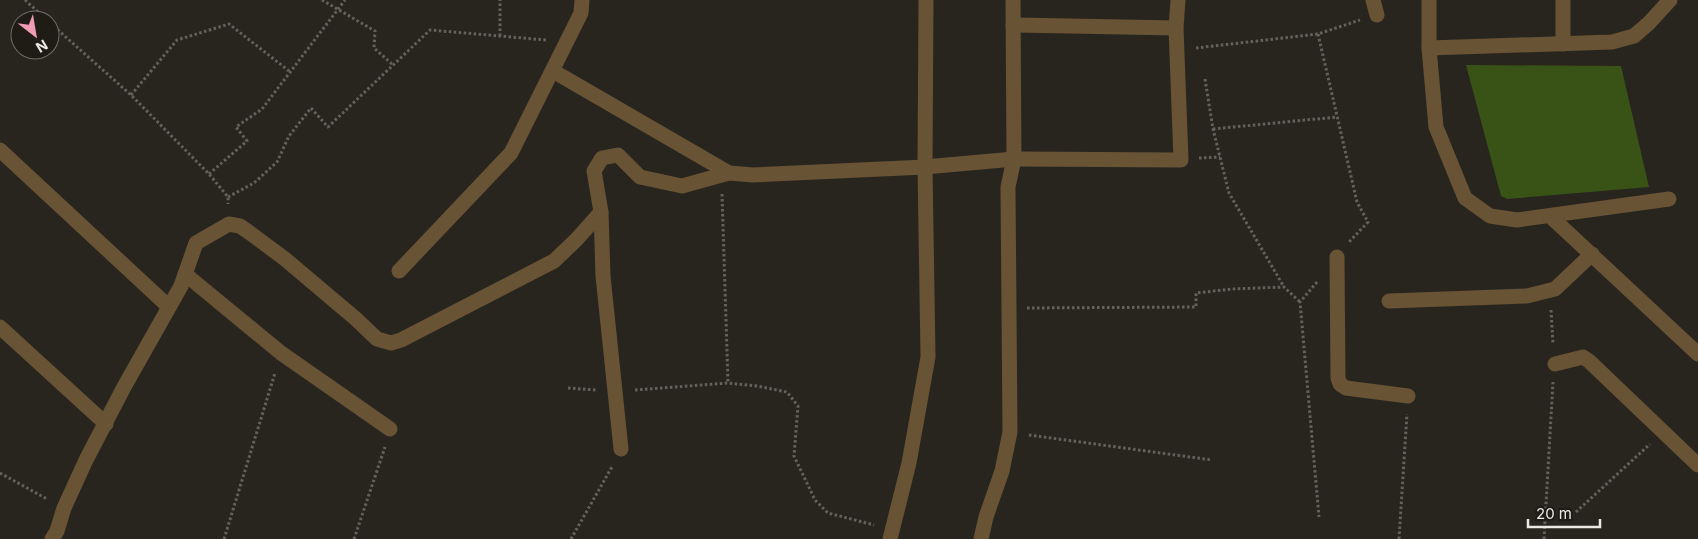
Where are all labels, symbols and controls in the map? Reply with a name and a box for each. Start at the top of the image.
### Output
north arrow [10,10,60,60]
text: N [33,37,51,57]
scale bar [1528,496,1600,528]
text: 20 m [1536,504,1572,523]

